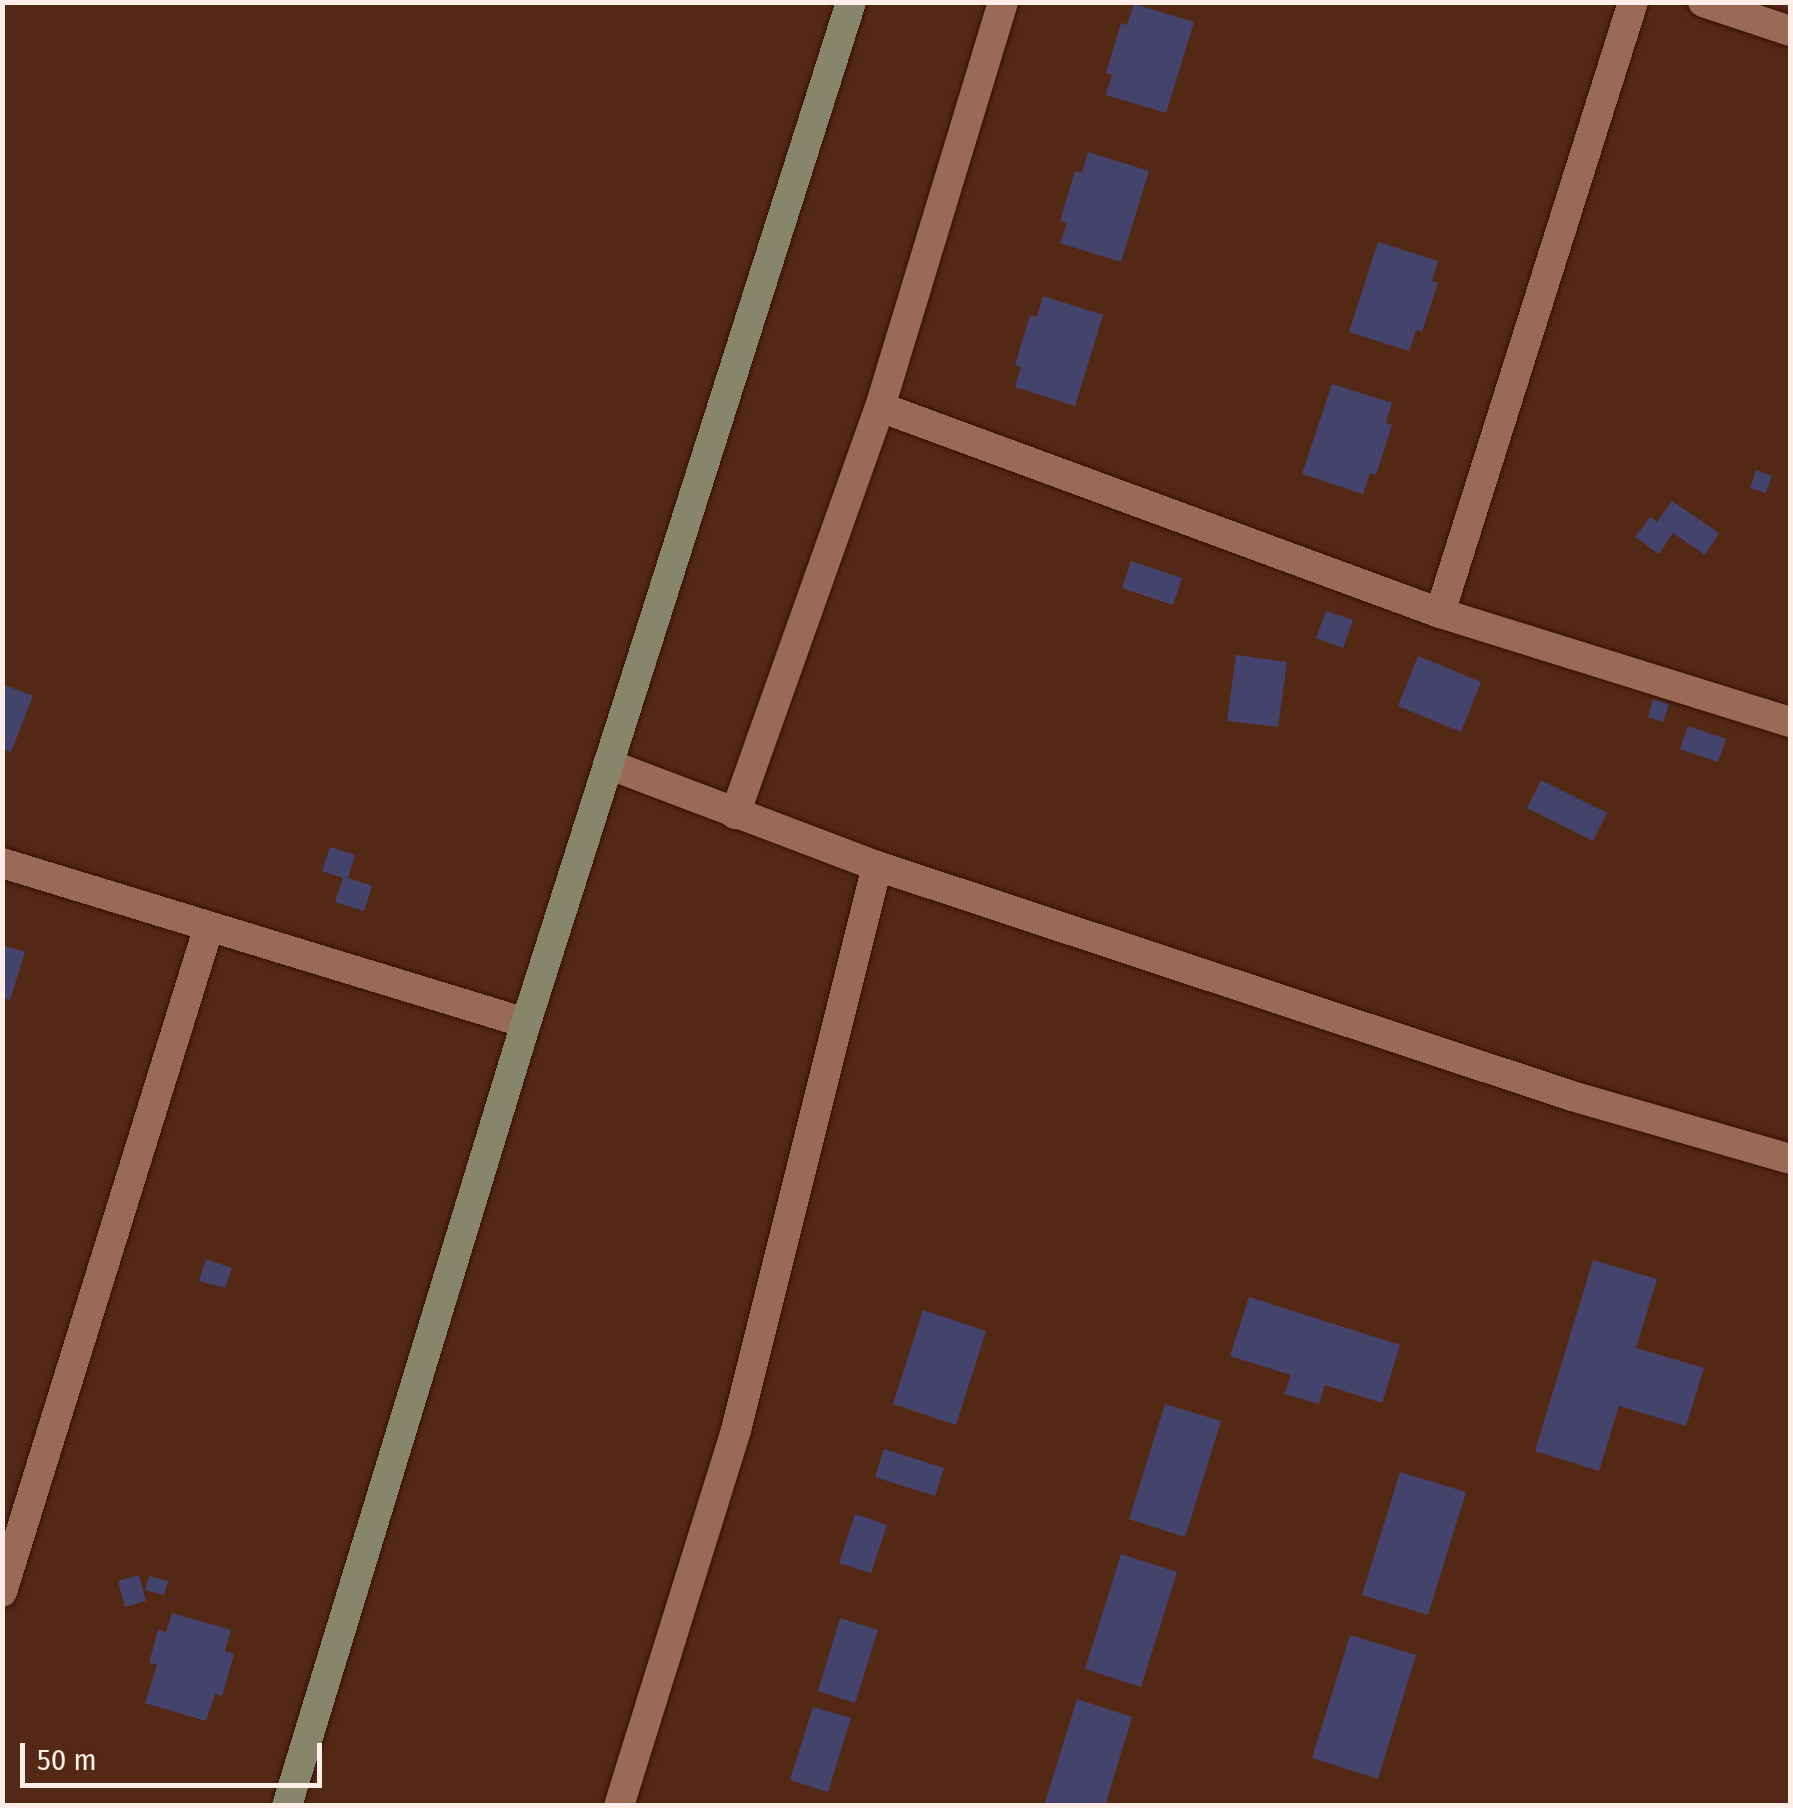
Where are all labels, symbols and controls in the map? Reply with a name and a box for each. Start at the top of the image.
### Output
scale bar [25,1723,328,1785]
text: 50 m [37,1742,97,1778]

